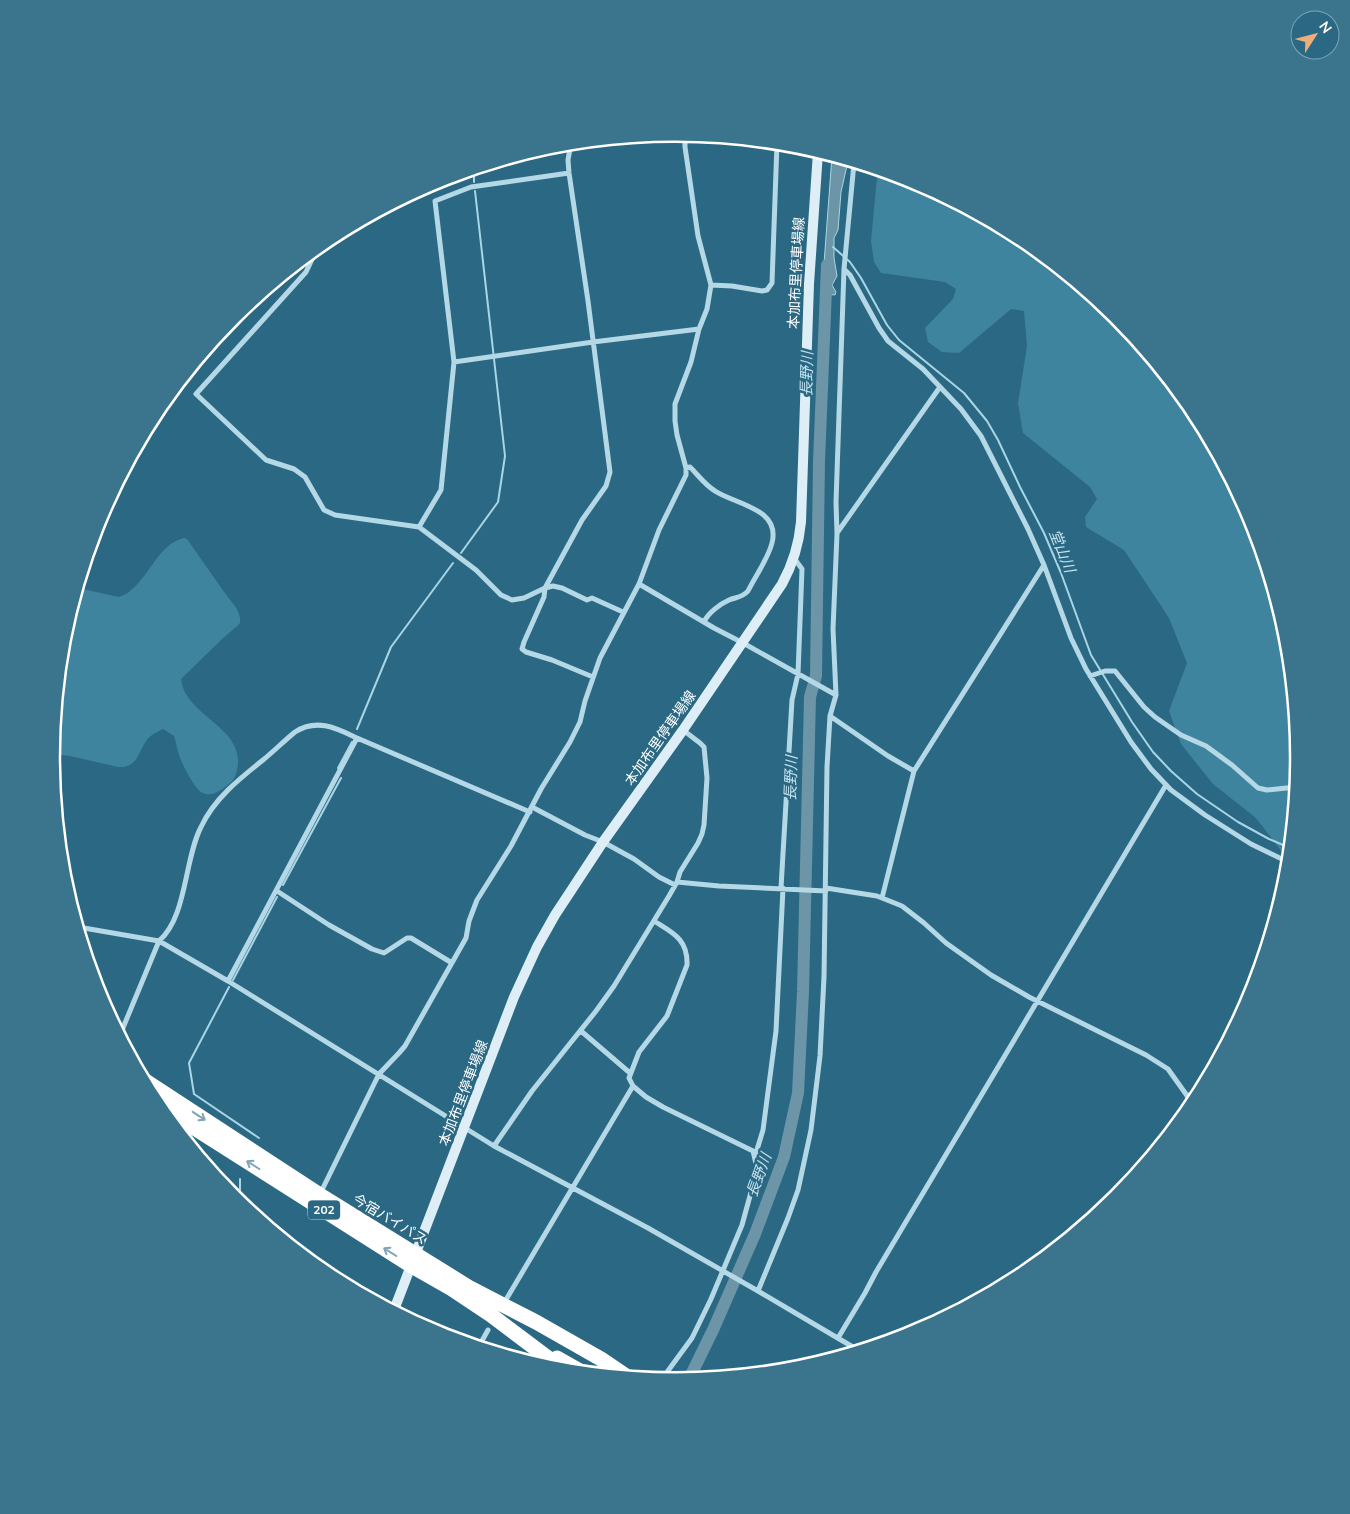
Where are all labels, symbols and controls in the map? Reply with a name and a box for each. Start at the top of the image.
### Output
north arrow [1290,10,1340,60]
text: N [1314,18,1336,37]
street label: 本加布里停車場線 [784,217,809,329]
water label: 長野川 [797,349,817,397]
water label: 堂山川 [1044,526,1080,577]
street label: 本加布里停車場線 [621,687,700,790]
water label: 長野川 [780,753,802,801]
street label: 本加布里停車場線 [435,1037,492,1149]
one-way arrow [192,1111,206,1121]
water label: 長野川 [742,1149,777,1200]
one-way arrow [246,1160,260,1170]
street label: 今宿バイパス [349,1190,431,1249]
road number: 202 [308,1200,340,1220]
one-way arrow [383,1247,397,1258]

